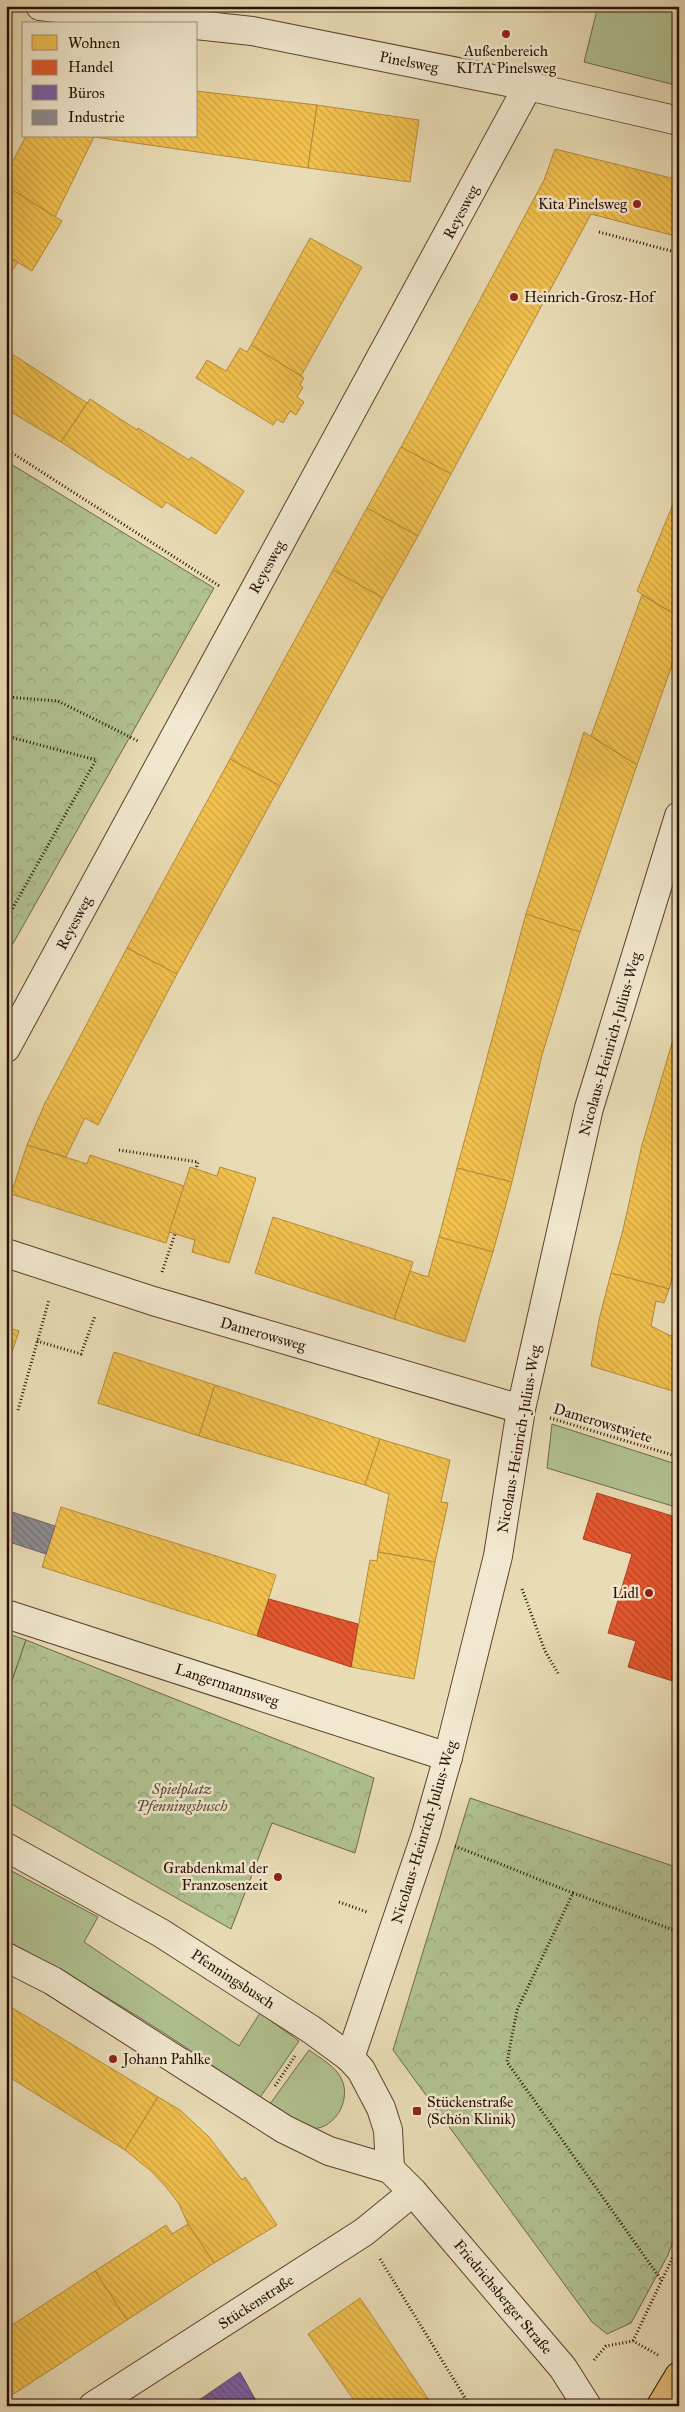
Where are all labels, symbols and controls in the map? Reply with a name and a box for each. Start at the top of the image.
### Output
legend [22,22,198,138]
marker: Außenbereich KITA Pinelsweg [500,28,512,40]
text: Wohnen [68,34,120,52]
place label: Außenbereich KITA Pinelsweg [456,42,557,77]
street label: Pinelsweg [378,47,441,77]
text: Handel [68,58,114,76]
text: Büros [68,84,105,102]
text: Industrie [68,108,125,126]
street label: Reyesweg [439,181,483,242]
place label: Kita Pinelsweg [538,195,628,213]
marker: Kita Pinelsweg [631,198,643,210]
place label: Heinrich-Grosz-Hof [524,288,657,306]
marker: Heinrich-Grosz-Hof [508,291,520,303]
street label: Reyesweg [245,536,289,597]
street label: Reyesweg [52,892,96,953]
street label: Nicolaus-Heinrich-Julius-Weg [575,949,646,1138]
street label: Damerowsweg [218,1313,309,1355]
street label: Nicolaus-Heinrich-Julius-Weg [494,1342,546,1535]
street label: Damerowstwiete [551,1399,655,1447]
place label: Lidl [612,1584,640,1602]
marker: Lidl [643,1587,655,1599]
street label: Langermannsweg [173,1660,282,1711]
street label: Nicolaus-Heinrich-Julius-Weg [387,1737,462,1926]
park label: Spielplatz Pfenningsbusch [136,1780,228,1815]
place label: Grabdenkmal der Franzosenzeit [163,1859,269,1894]
marker: Grabdenkmal der Franzosenzeit [272,1871,284,1883]
street label: Pfenningsbusch [188,1945,279,2013]
place label: Johann Pahlke [121,2050,211,2069]
marker: Johann Pahlke [107,2053,119,2065]
place label: Stückenstraße (Schön Klinik) [427,2093,516,2129]
marker: Stückenstraße (Schön Klinik) [411,2105,423,2117]
street label: Friedrichsberger Straße [450,2236,556,2358]
street label: Stückenstraße [215,2271,297,2333]

